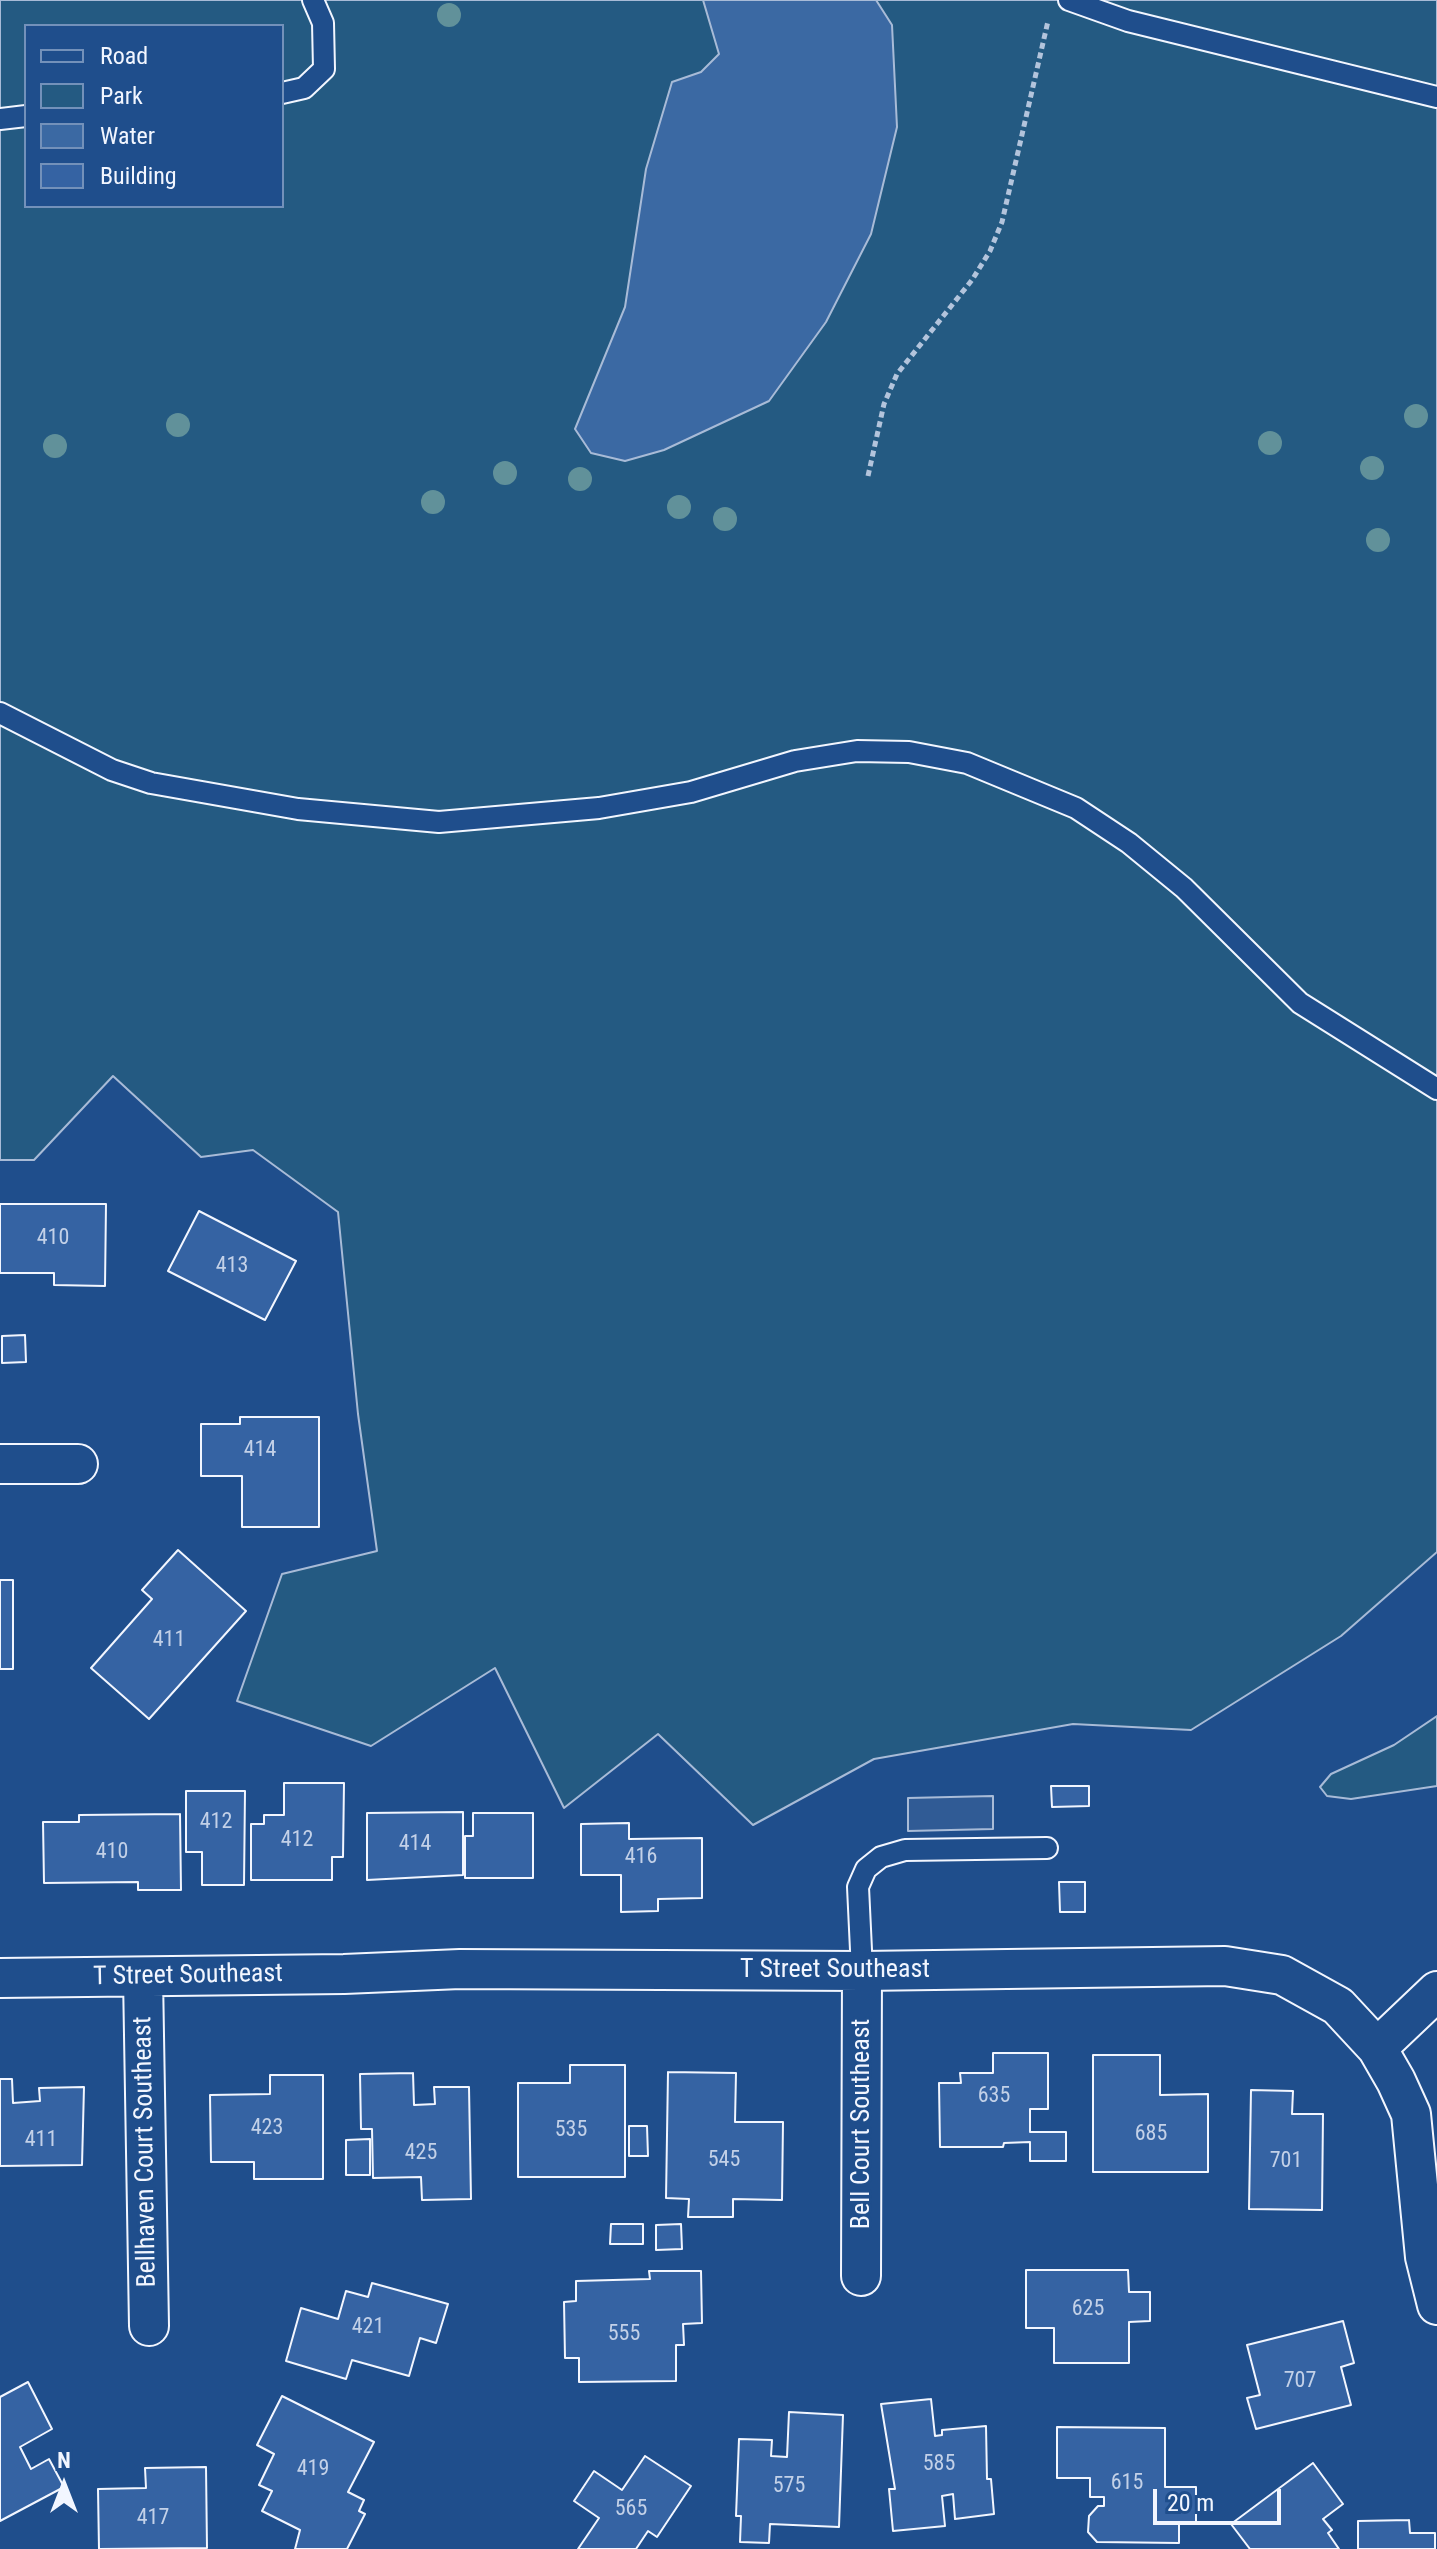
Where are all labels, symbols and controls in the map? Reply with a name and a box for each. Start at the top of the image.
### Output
legend [24,24,284,208]
text: Road [100,42,148,70]
text: Park [100,82,143,110]
text: Water [100,122,155,150]
text: Building [100,162,177,190]
house number: 410 [37,1225,69,1251]
house number: 413 [216,1253,248,1279]
house number: 414 [244,1437,276,1463]
house number: 411 [153,1627,185,1653]
house number: 412 [200,1809,232,1835]
house number: 412 [281,1827,313,1853]
house number: 414 [399,1831,431,1857]
house number: 410 [96,1839,128,1865]
house number: 416 [625,1844,657,1870]
street label: T Street Southeast [740,1954,930,1986]
street label: T Street Southeast [93,1959,283,1993]
street label: Bellhaven Court Southeast [128,2016,164,2288]
street label: Bell Court Southeast [846,2019,878,2229]
house number: 635 [978,2083,1010,2109]
house number: 423 [251,2115,283,2141]
house number: 535 [555,2117,587,2143]
house number: 685 [1135,2121,1167,2147]
house number: 411 [25,2127,57,2153]
house number: 425 [405,2140,437,2166]
house number: 545 [708,2147,740,2173]
house number: 701 [1270,2148,1302,2174]
house number: 625 [1072,2296,1104,2322]
house number: 421 [352,2314,384,2340]
house number: 555 [608,2321,640,2347]
house number: 707 [1284,2368,1316,2394]
north arrow [24,2445,104,2525]
text: N [57,2448,71,2473]
house number: 585 [923,2451,955,2477]
house number: 419 [297,2456,329,2482]
house number: 615 [1111,2470,1143,2496]
house number: 575 [773,2473,805,2499]
scale bar [1157,2473,1285,2523]
text: 20 m [1167,2489,1214,2517]
house number: 565 [615,2496,647,2522]
house number: 417 [137,2505,169,2531]

